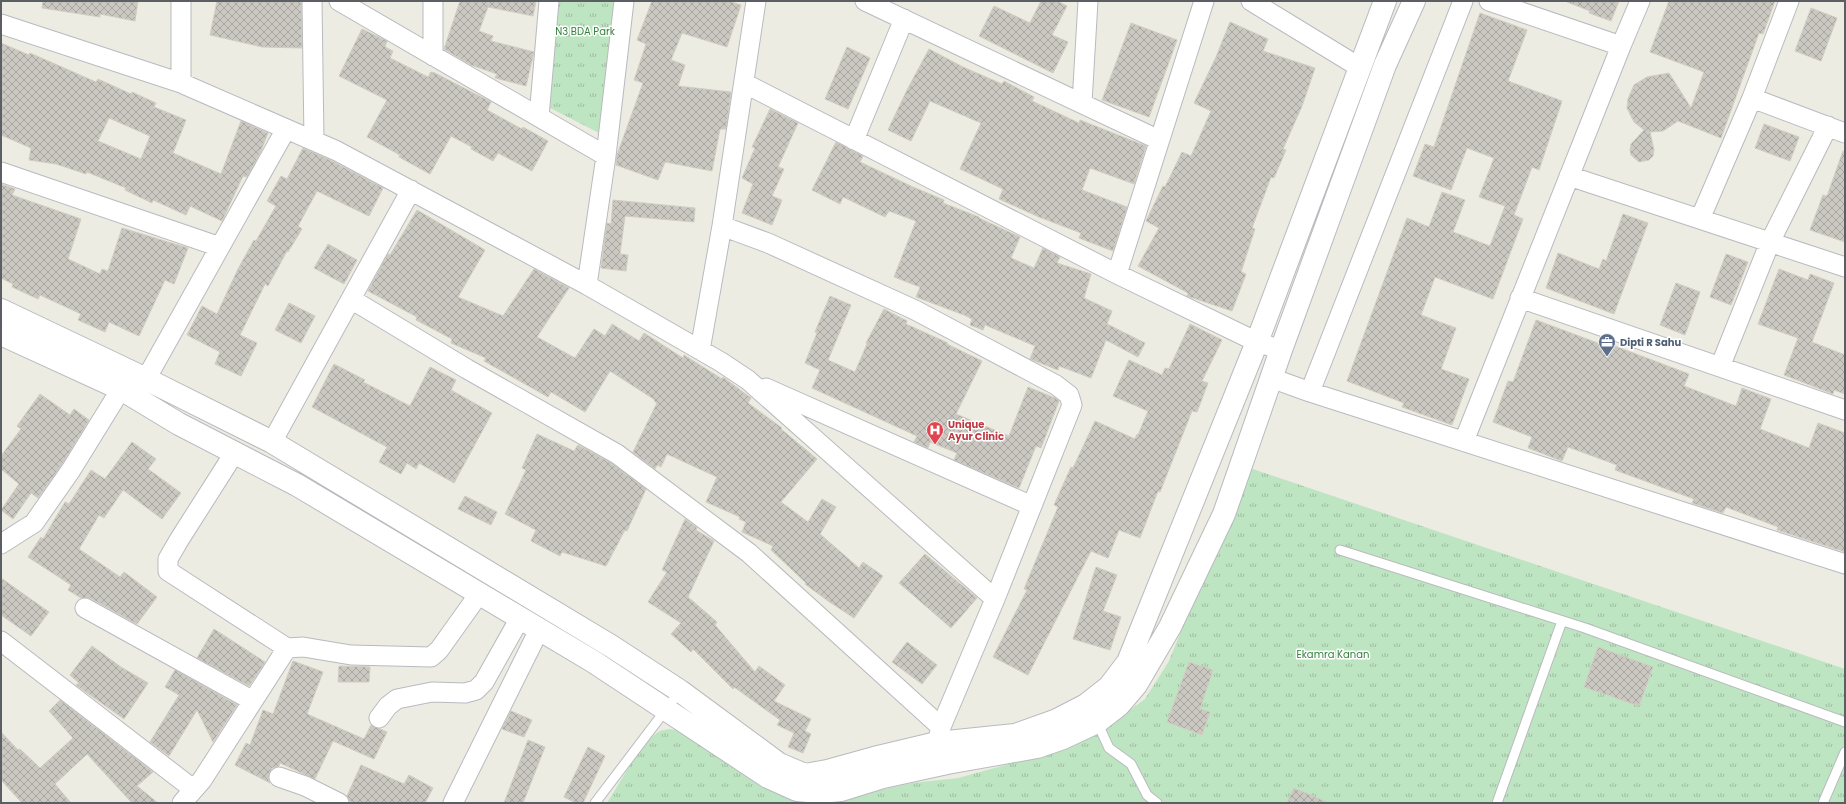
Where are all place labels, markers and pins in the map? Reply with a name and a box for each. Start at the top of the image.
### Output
office icon: Dipti R Sahu [1597,332,1617,357]
place label: Dipti R Sahu [1620,335,1681,350]
place label: Unique Ayur Clinic [948,417,1004,444]
hospital icon: Unique Ayur Clinic [925,420,945,445]

